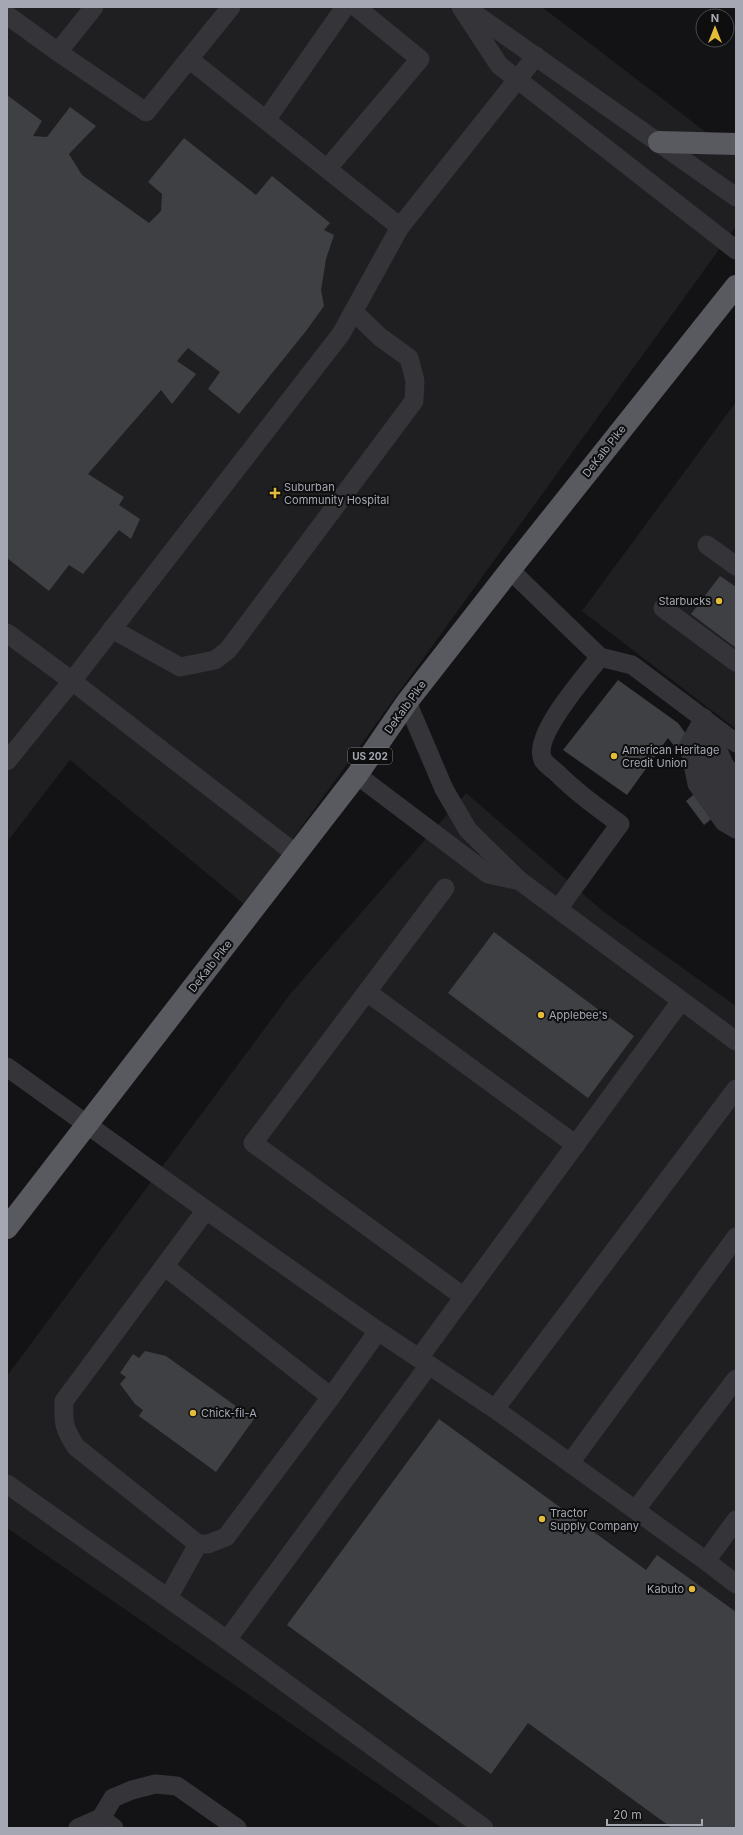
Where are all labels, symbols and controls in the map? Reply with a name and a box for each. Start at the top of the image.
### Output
north arrow [695,8,735,48]
text: N [711,11,719,25]
street label: DeKalb Pike [579,422,629,480]
place label: Suburban Community Hospital [284,480,389,507]
marker: Suburban Community Hospital [269,487,281,499]
place label: Starbucks [658,594,711,608]
marker: Starbucks [714,596,724,606]
street label: DeKalb Pike [381,678,429,736]
place label: American Heritage Credit Union [622,743,719,770]
road number: US 202 [348,748,392,764]
marker: American Heritage Credit Union [609,751,619,761]
street label: DeKalb Pike [185,937,235,995]
place label: Applebee's [549,1008,608,1022]
marker: Applebee's [536,1010,546,1020]
place label: Chick-fil-A [201,1406,257,1420]
marker: Chick-fil-A [188,1408,198,1418]
place label: Tractor Supply Company [550,1506,639,1533]
marker: Tractor Supply Company [537,1514,547,1524]
place label: Kabuto [647,1582,684,1596]
marker: Kabuto [687,1584,697,1594]
scale bar [607,1801,702,1827]
text: 20 m [613,1807,642,1822]

